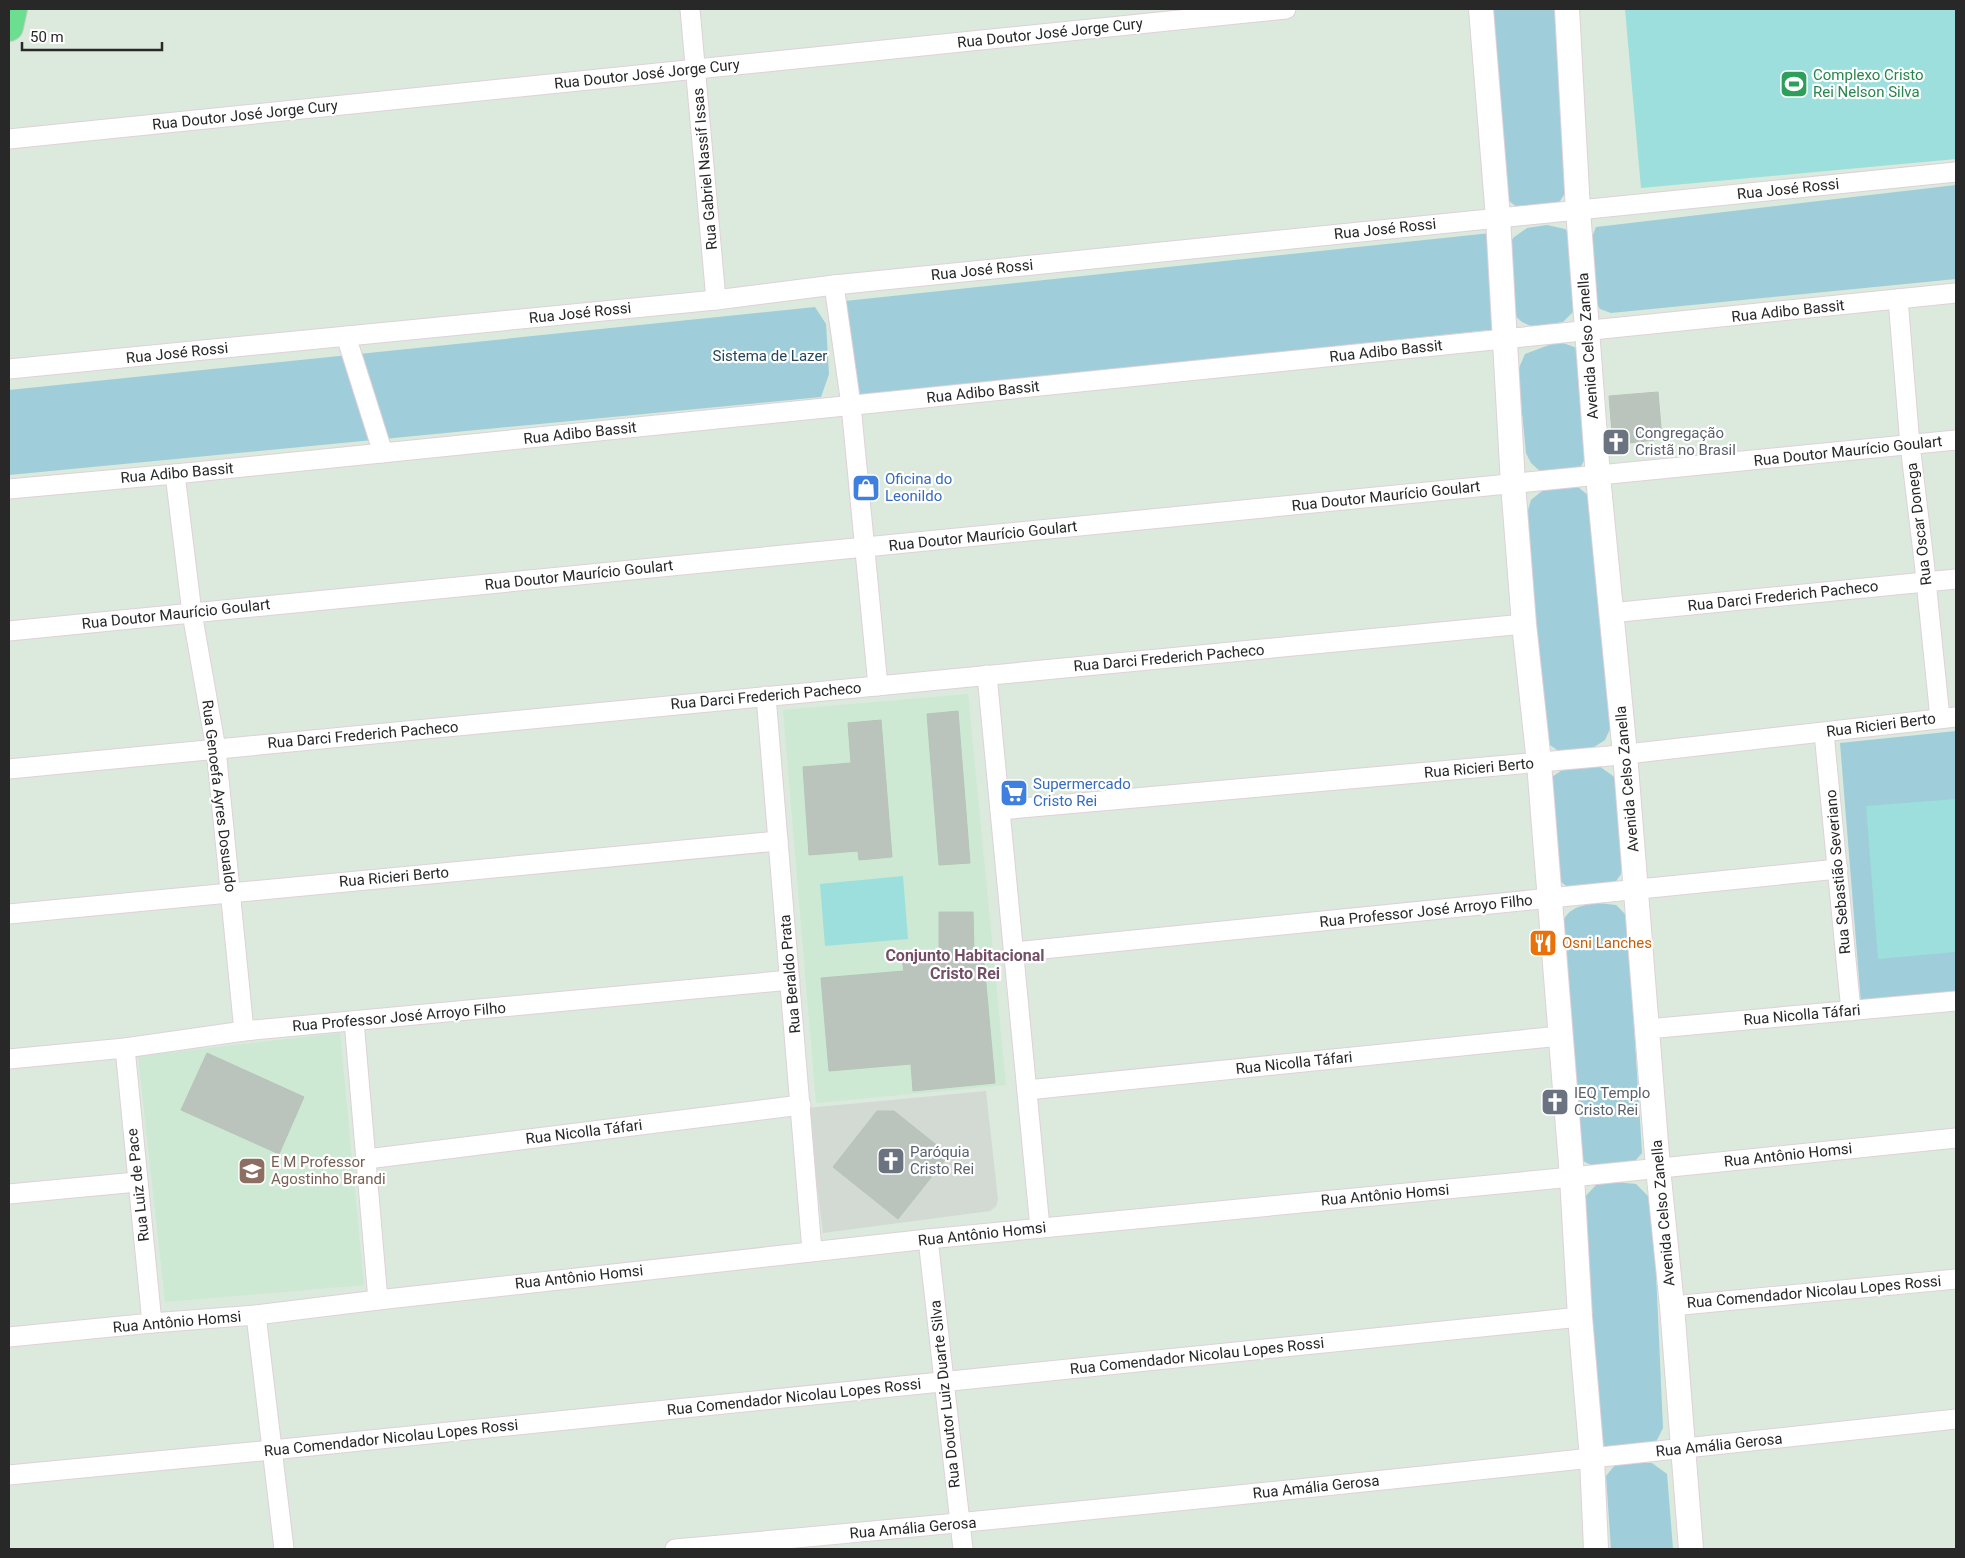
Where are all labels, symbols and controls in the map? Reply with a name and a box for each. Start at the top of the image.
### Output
street label: Rua Doutor José Jorge Cury [956,14,1144,52]
scale bar [22,20,162,52]
text: 50 m [30,28,64,46]
street label: Rua Doutor José Jorge Cury [553,55,741,93]
place label: Complexo Cristo Rei Nelson Silva [1813,66,1924,101]
sports icon: Complexo Cristo Rei Nelson Silva [1779,69,1809,99]
street label: Rua Gabriel Nassif Issas [689,87,721,251]
street label: Rua Doutor José Jorge Cury [151,96,339,134]
street label: Rua José Rossi [1736,175,1840,203]
street label: Rua José Rossi [1333,215,1437,243]
street label: Rua José Rossi [930,256,1034,284]
street label: Avenida Celso Zanella [1574,272,1602,420]
street label: Rua Adibo Bassit [1731,296,1845,326]
street label: Rua José Rossi [528,299,632,327]
street label: Rua Adibo Bassit [1329,336,1443,366]
street label: Rua José Rossi [125,339,229,367]
park label: Sistema de Lazer [713,347,827,365]
street label: Rua Adibo Bassit [926,377,1040,407]
street label: Rua Adibo Bassit [523,418,637,448]
place label: Congregação Cristã no Brasil [1635,424,1736,459]
church icon: Congregação Cristã no Brasil [1601,427,1631,457]
street label: Rua Doutor Maurício Goulart [1753,432,1943,470]
street label: Rua Adibo Bassit [120,459,234,487]
street label: Rua Oscar Donega [1903,462,1935,586]
place label: Oficina do Leonildo [885,470,952,505]
shop icon: Oficina do Leonildo [851,473,881,503]
street label: Rua Doutor Maurício Goulart [1291,477,1481,515]
street label: Rua Doutor Maurício Goulart [888,517,1078,555]
street label: Rua Doutor Maurício Goulart [484,556,674,594]
street label: Rua Darci Frederich Pacheco [1687,577,1879,615]
street label: Rua Doutor Maurício Goulart [81,595,271,633]
street label: Rua Darci Frederich Pacheco [1073,641,1265,675]
street label: Rua Darci Frederich Pacheco [670,679,862,713]
street label: Rua Genoefa Ayres Dosualdo [198,699,240,893]
street label: Avenida Celso Zanella [1612,705,1642,853]
street label: Rua Ricieri Berto [1825,709,1937,741]
street label: Rua Darci Frederich Pacheco [267,718,459,752]
street label: Rua Ricieri Berto [1423,754,1535,782]
place label: Supermercado Cristo Rei [1033,775,1131,810]
supermarket icon: Supermercado Cristo Rei [999,778,1029,808]
street label: Rua Sebastião Severiano [1822,789,1854,955]
street label: Rua Ricieri Berto [338,863,450,891]
street label: Rua Professor José Arroyo Filho [1318,891,1534,931]
street label: Rua Beraldo Prata [776,914,804,1034]
restaurant icon: Osni Lanches [1528,928,1558,958]
place label: Osni Lanches [1562,934,1652,952]
district label: Conjunto Habitacional Cristo Rei [885,946,1045,983]
street label: Rua Professor José Arroyo Filho [291,999,507,1035]
street label: Rua Nicolla Táfari [1743,1001,1861,1029]
street label: Rua Nicolla Táfari [1235,1048,1353,1078]
place label: IEQ Templo Cristo Rei [1574,1084,1650,1119]
church icon: IEQ Templo Cristo Rei [1540,1087,1570,1117]
street label: Rua Nicolla Táfari [525,1116,643,1148]
street label: Rua Luiz de Pace [123,1127,153,1242]
street label: Avenida Celso Zanella [1648,1139,1678,1287]
street label: Rua Antônio Homsi [1723,1139,1853,1171]
place label: Paróquia Cristo Rei [910,1143,974,1178]
church icon: Paróquia Cristo Rei [876,1146,906,1176]
place label: E M Professor Agostinho Brandi [271,1153,386,1188]
school or university icon: E M Professor Agostinho Brandi [237,1156,267,1186]
street label: Rua Antônio Homsi [1320,1180,1450,1210]
street label: Rua Antônio Homsi [917,1218,1047,1250]
street label: Rua Antônio Homsi [514,1261,644,1293]
street label: Rua Comendador Nicolau Lopes Rossi [1686,1272,1942,1312]
street label: Rua Doutor Luiz Duarte Silva [926,1299,964,1489]
street label: Rua Antônio Homsi [112,1307,242,1337]
street label: Rua Comendador Nicolau Lopes Rossi [1069,1334,1325,1378]
street label: Rua Comendador Nicolau Lopes Rossi [666,1375,922,1419]
street label: Rua Comendador Nicolau Lopes Rossi [263,1416,519,1460]
street label: Rua Amália Gerosa [1655,1429,1783,1461]
street label: Rua Amália Gerosa [1252,1471,1380,1503]
street label: Rua Amália Gerosa [849,1513,977,1543]

